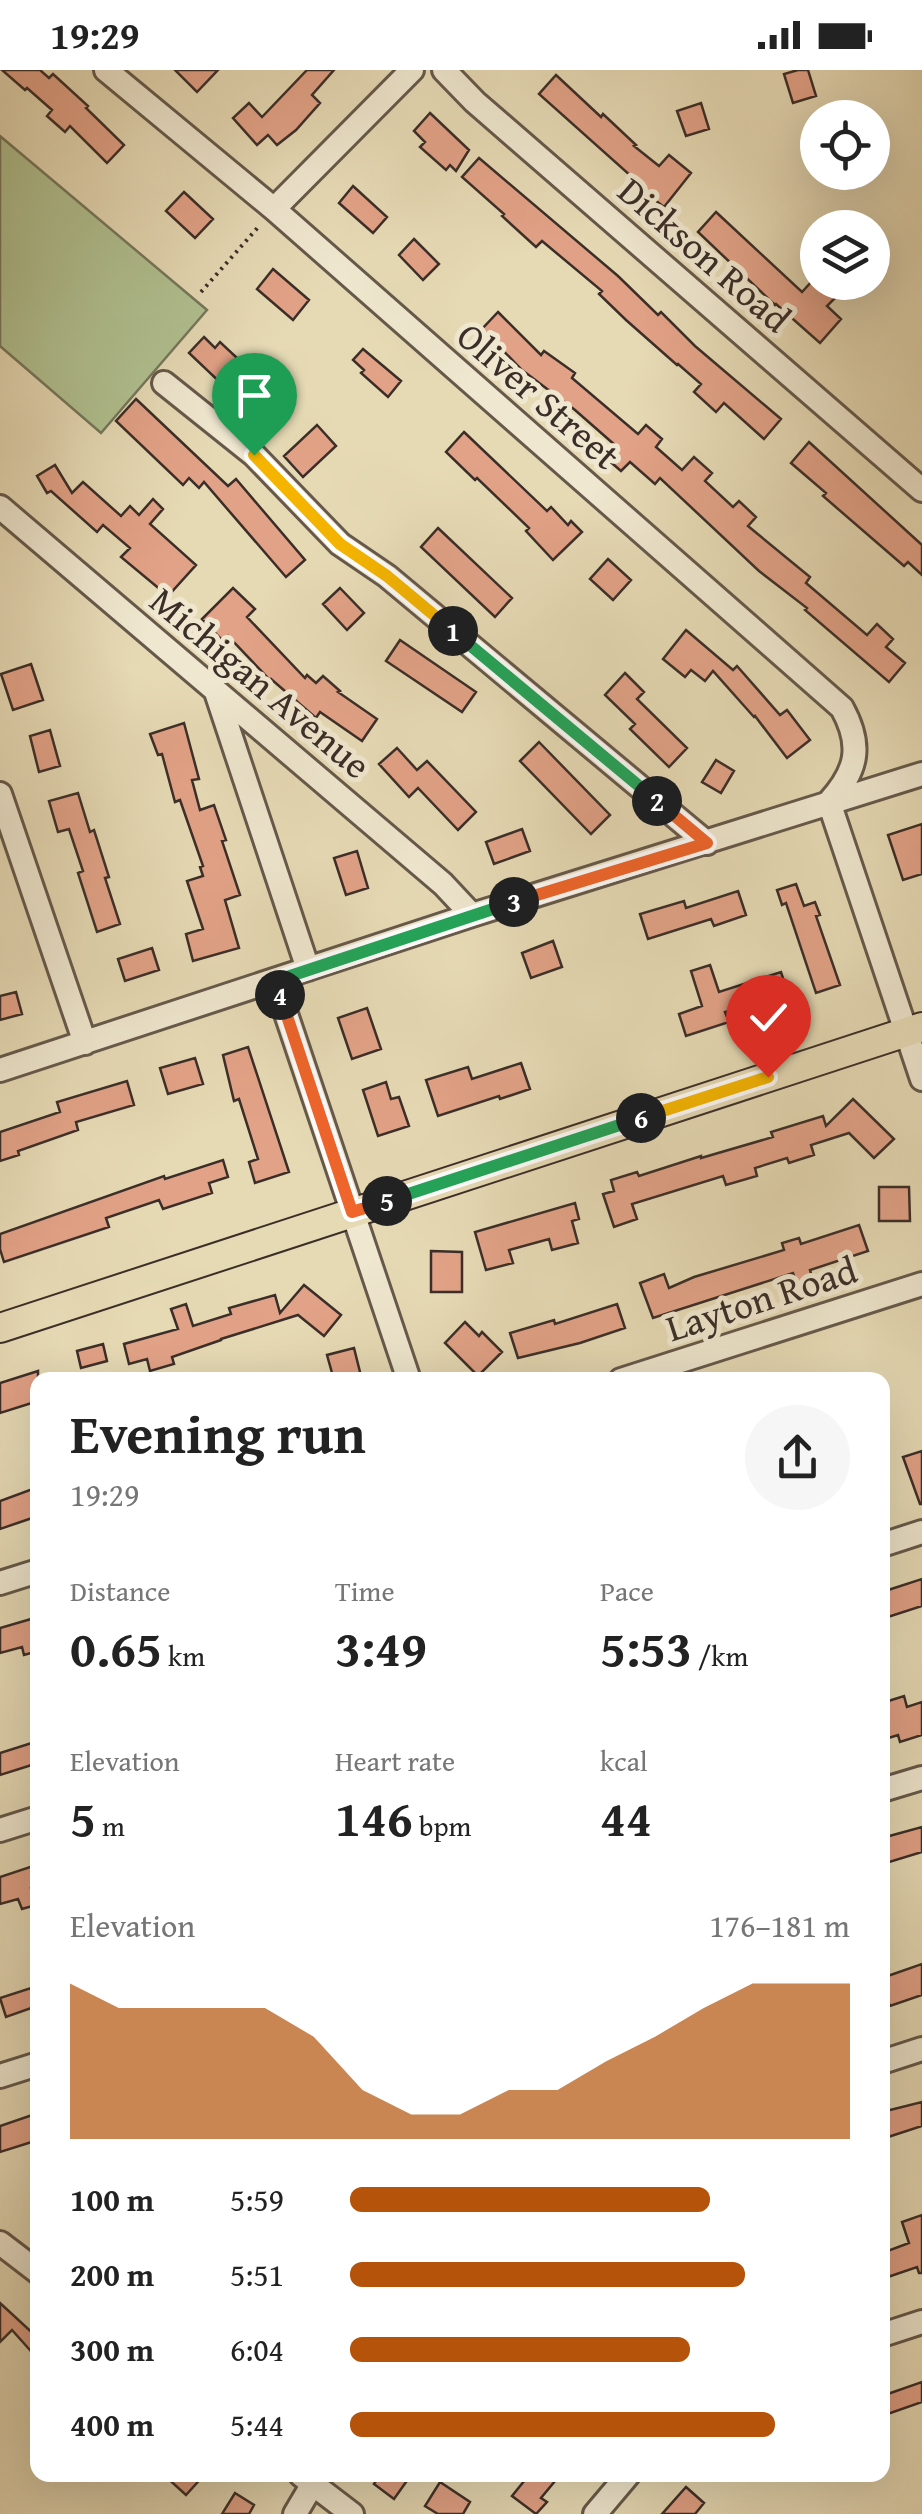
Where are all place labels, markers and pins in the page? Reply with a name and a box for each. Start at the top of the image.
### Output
pin [212,353,297,456]
pin: 1 [428,606,478,656]
pin: 2 [632,776,682,826]
pin: 3 [489,877,539,927]
pin: 4 [255,970,305,1020]
pin [726,975,811,1078]
pin: 6 [616,1093,666,1143]
pin: 5 [362,1176,412,1226]

